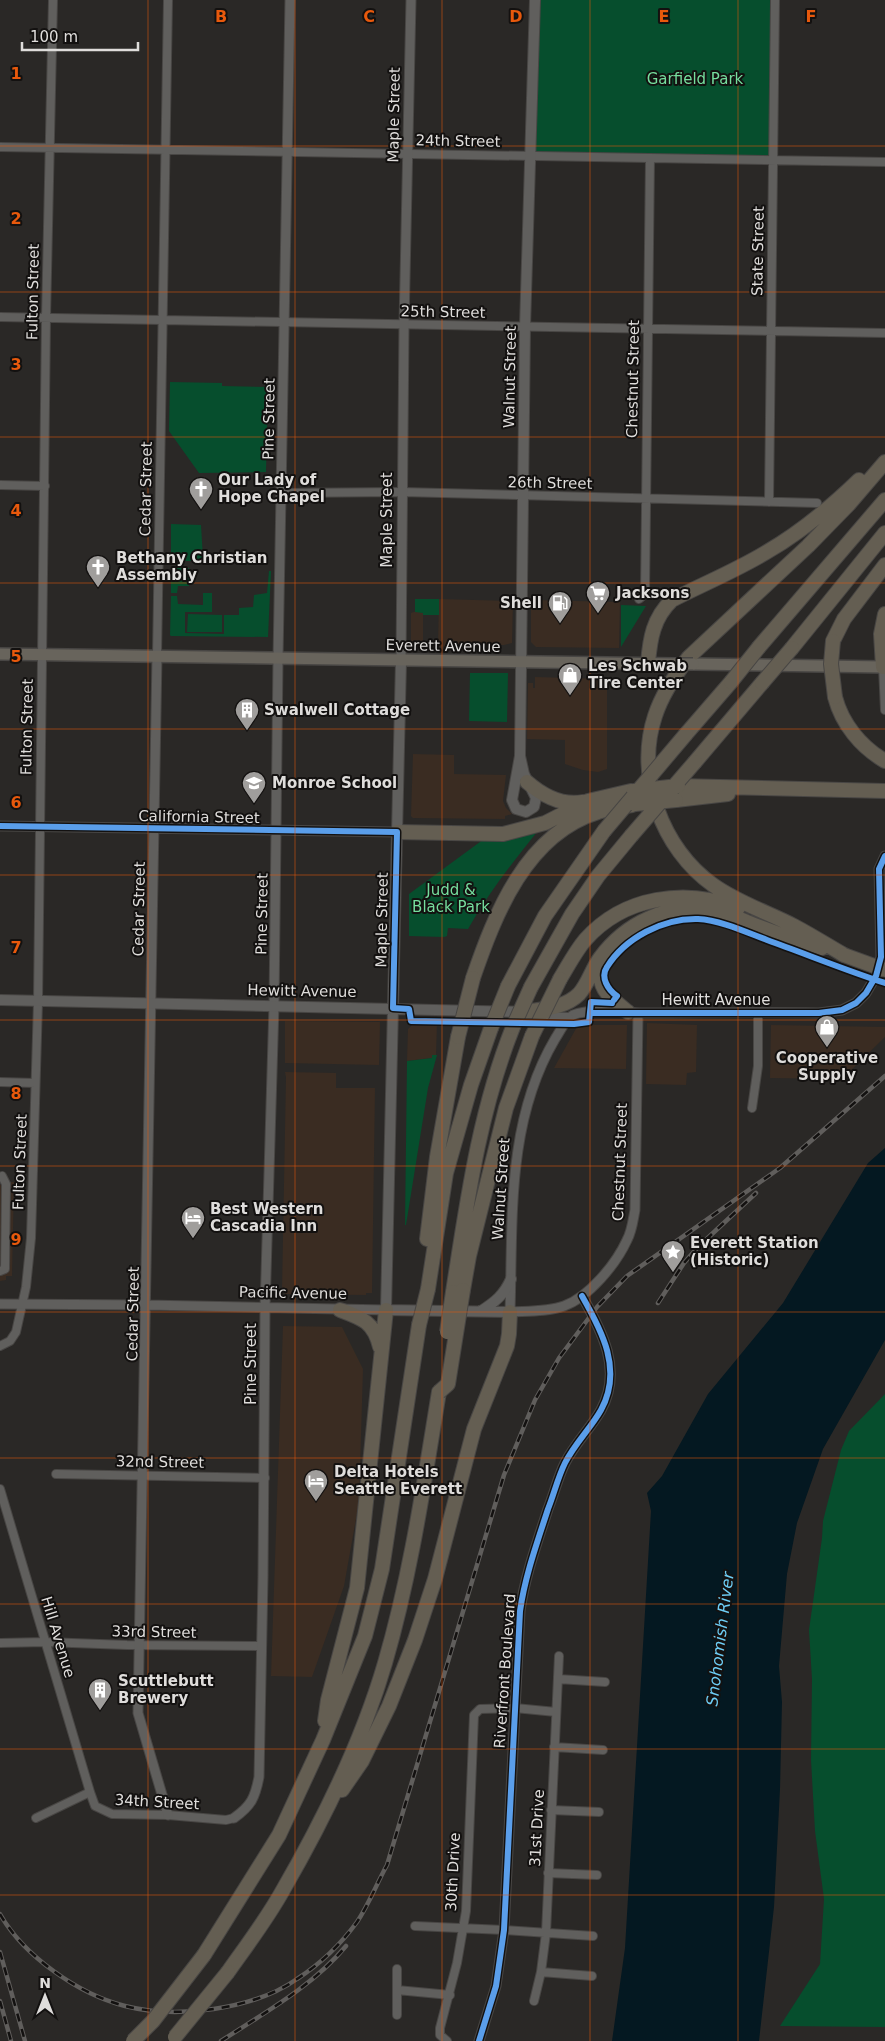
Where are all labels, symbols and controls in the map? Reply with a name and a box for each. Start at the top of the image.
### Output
text: B [215,7,227,26]
text: C [363,7,375,26]
text: D [509,7,523,26]
text: E [659,7,669,26]
text: F [806,7,816,26]
scale bar [22,20,139,52]
text: 100 m [30,28,78,46]
text: 1 [10,64,22,83]
street label: Maple Street [384,67,404,163]
park label: Garfield Park [647,70,744,88]
street label: 24th Street [415,131,501,151]
street label: State Street [748,206,768,296]
text: 2 [10,209,22,228]
street label: Fulton Street [23,244,43,340]
street label: 25th Street [400,302,486,322]
street label: Chestnut Street [623,320,643,438]
street label: Walnut Street [500,326,520,428]
text: 3 [10,355,22,374]
street label: Pine Street [259,378,279,460]
street label: Cedar Street [136,441,156,537]
place label: Our Lady of Hope Chapel [218,471,325,506]
street label: Maple Street [378,472,396,568]
street label: 26th Street [507,473,593,493]
church icon: Our Lady of Hope Chapel [188,476,214,510]
text: 4 [10,501,22,520]
place label: Bethany Christian Assembly [116,549,268,584]
church icon: Bethany Christian Assembly [85,554,111,588]
supermarket icon: Jacksons [585,580,611,614]
place label: Jacksons [615,584,689,602]
fuel station icon: Shell [547,590,573,624]
place label: Shell [500,594,542,612]
street label: Everett Avenue [385,636,501,656]
text: 5 [10,647,22,666]
place label: Les Schwab Tire Center [588,657,687,692]
shop icon: Les Schwab Tire Center [557,662,583,696]
street label: Fulton Street [17,679,37,775]
building icon: Swalwell Cottage [234,697,260,731]
place label: Swalwell Cottage [264,701,410,719]
school or university icon: Monroe School [241,770,267,804]
place label: Monroe School [272,774,397,792]
text: 6 [10,793,22,812]
street label: California Street [138,807,260,827]
street label: Cedar Street [129,861,149,957]
street label: Maple Street [372,872,392,968]
street label: Pine Street [252,873,272,955]
park label: Judd & Black Park [412,881,490,916]
text: 7 [10,938,22,957]
street label: Hewitt Avenue [247,981,357,1001]
street label: Hewitt Avenue [661,991,771,1009]
shop icon: Cooperative Supply [814,1014,840,1048]
place label: Cooperative Supply [776,1049,878,1084]
text: 8 [10,1084,22,1103]
street label: Chestnut Street [609,1103,631,1221]
street label: Fulton Street [9,1113,31,1210]
street label: Walnut Street [488,1137,514,1241]
place label: Best Western Cascadia Inn [210,1200,323,1235]
hotel icon: Best Western Cascadia Inn [180,1205,206,1239]
text: 9 [10,1230,22,1249]
place label: Everett Station (Historic) [690,1234,819,1269]
place icon: Everett Station (Historic) [660,1239,686,1273]
street label: Cedar Street [123,1266,143,1362]
street label: Pacific Avenue [239,1283,347,1303]
street label: Pine Street [242,1323,260,1405]
street label: 32nd Street [116,1452,204,1472]
place label: Delta Hotels Seattle Everett [334,1463,462,1498]
hotel icon: Delta Hotels Seattle Everett [303,1468,329,1502]
water label: Snohomish River [702,1569,738,1707]
street label: Riverfront Boulevard [491,1593,519,1749]
street label: Hill Avenue [37,1594,79,1680]
street label: 33rd Street [111,1622,197,1642]
place label: Scuttlebutt Brewery [118,1672,214,1707]
building icon: Scuttlebutt Brewery [87,1677,113,1711]
street label: 31st Drive [526,1789,548,1867]
street label: 34th Street [114,1791,200,1813]
street label: 30th Drive [442,1832,464,1912]
north arrow [20,1971,70,2021]
text: N [39,1975,51,1991]

